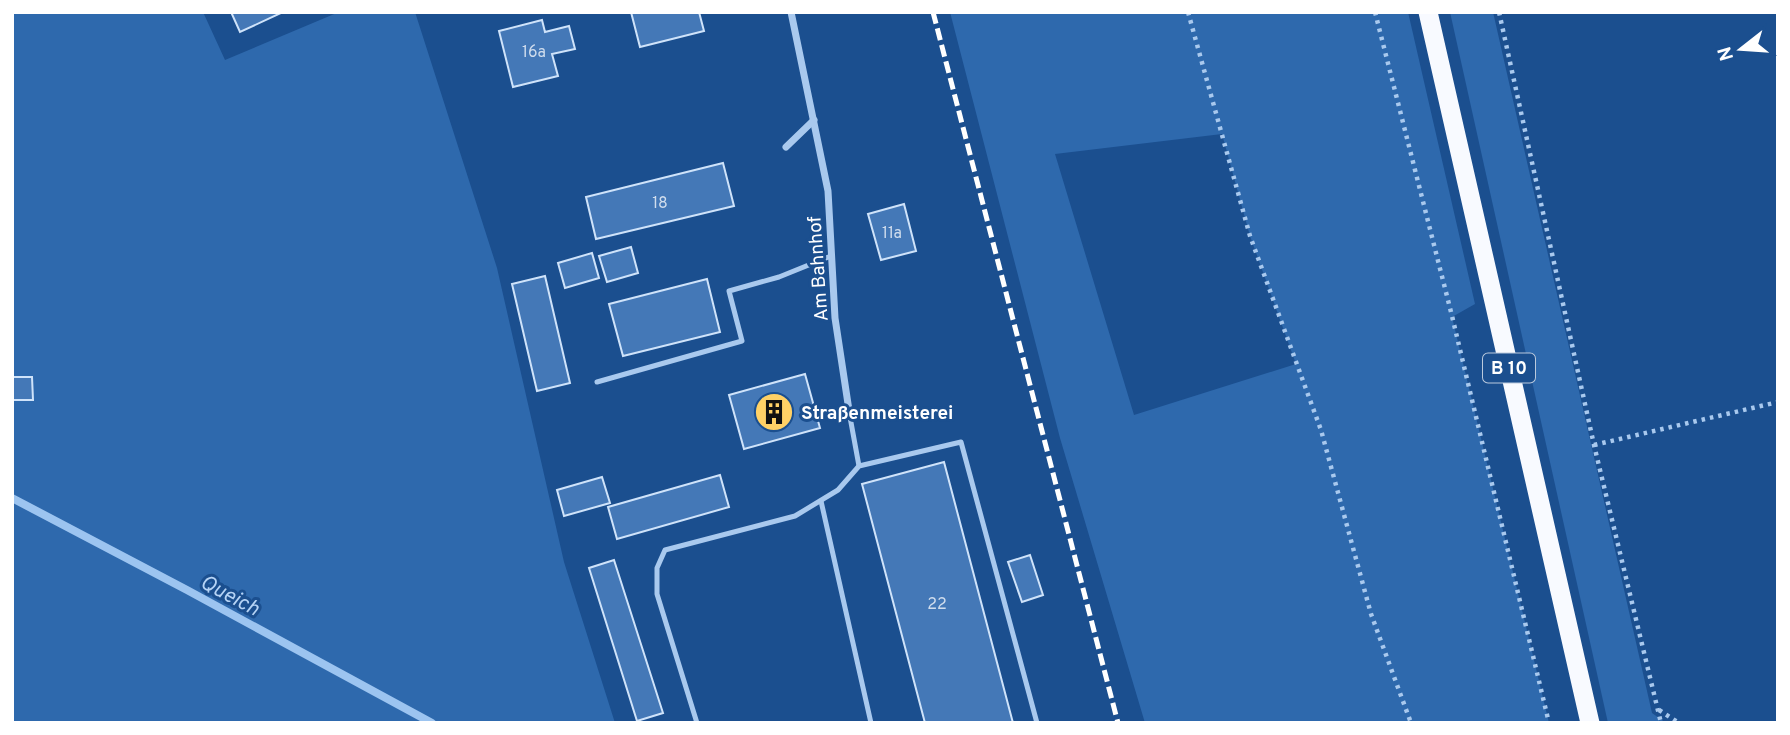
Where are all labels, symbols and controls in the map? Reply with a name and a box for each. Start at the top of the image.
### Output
north arrow [1706,14,1776,84]
house number: 16a [522,43,546,63]
text: N [1713,43,1740,63]
house number: 18 [652,194,668,214]
street label: Am Bahnhof [803,215,835,322]
house number: 11a [882,224,902,244]
road number: B 10 [1483,354,1535,382]
building icon: Straßenmeisterei [753,391,795,433]
place label: Straßenmeisterei [801,402,953,426]
water label: Queich [195,570,264,623]
house number: 22 [927,595,947,615]

